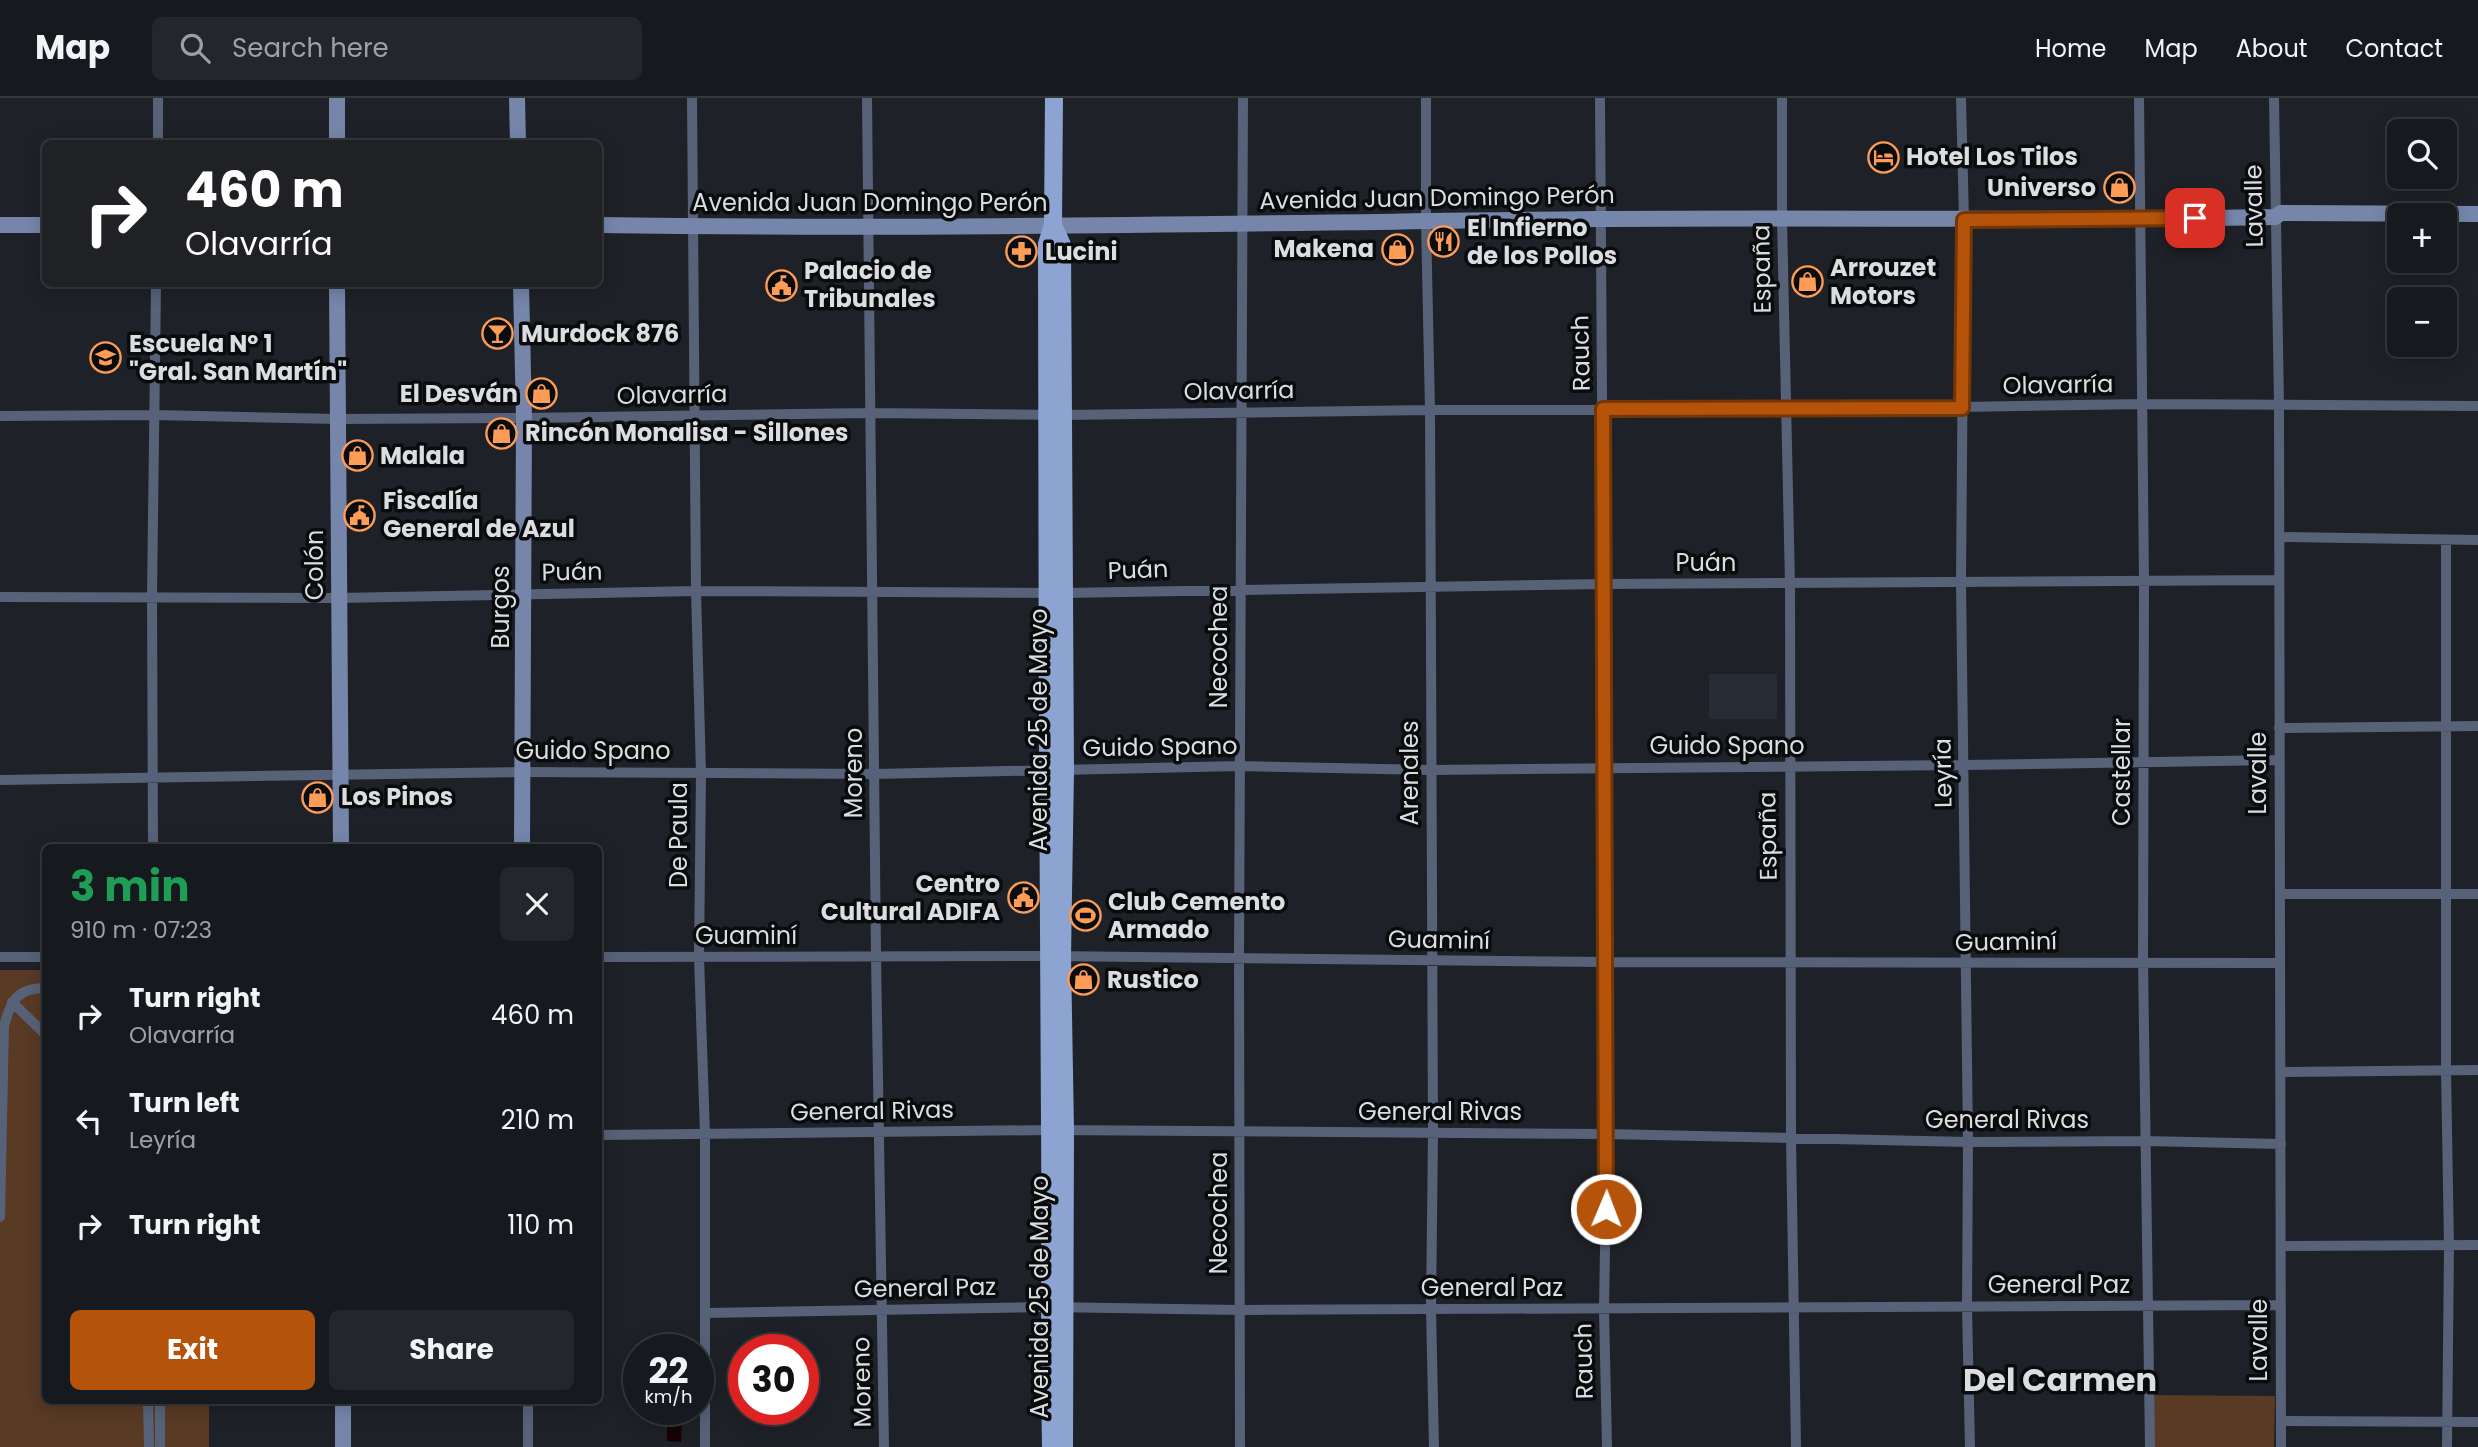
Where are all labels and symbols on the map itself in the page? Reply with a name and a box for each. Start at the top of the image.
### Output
hotel icon: Hotel Los Tilos [1866,140,1900,174]
place label: Hotel Los Tilos [1906,140,2078,173]
street label: Lavalle [2236,164,2271,248]
place label: Universo [1987,171,2096,204]
shop icon: Universo [2102,171,2136,205]
street label: Avenida Juan Domingo Perón [1259,178,1615,217]
street label: Avenida Juan Domingo Perón [692,186,1048,219]
pin [2165,188,2225,248]
place label: El Infierno de los Pollos [1467,211,1617,272]
street label: España [1744,224,1779,314]
restaurant icon: El Infierno de los Pollos [1427,225,1461,259]
place label: Makena [1274,232,1374,265]
shop icon: Makena [1380,232,1414,266]
pharmacy icon: Lucini [1005,235,1039,269]
place label: Lucini [1045,235,1117,268]
place label: Arrouzet Motors [1830,251,1936,312]
place label: Palacio de Tribunales [804,254,936,315]
shop icon: Arrouzet Motors [1790,265,1824,299]
public building icon: Palacio de Tribunales [764,268,798,302]
street label: Rauch [1563,315,1598,391]
bar icon: Murdock 876 [481,317,515,351]
place label: Murdock 876 [521,317,679,350]
place label: Escuela Nº 1 "Gral. San Martín" [129,327,347,388]
school or university icon: Escuela Nº 1 "Gral. San Martín" [89,341,123,375]
street label: Olavarría [2002,367,2114,402]
street label: Olavarría [1183,373,1295,408]
place label: El Desván [400,377,518,410]
shop icon: El Desván [524,377,558,411]
street label: Olavarría [616,377,728,412]
shop icon: Rincón Monalisa - Sillones [485,416,519,450]
place label: Rincón Monalisa - Sillones [525,416,848,449]
shop icon: Malala [340,439,374,473]
place label: Malala [380,439,465,472]
place label: Fiscalía General de Azul [383,484,575,545]
public building icon: Fiscalía General de Azul [343,498,377,532]
street label: Colón [298,530,331,600]
street label: Puán [1676,546,1736,579]
street label: Puán [1107,552,1169,587]
street label: Puán [541,554,603,589]
street label: Burgos [484,565,517,649]
street label: Necochea [1202,586,1235,708]
street label: Avenida 25 de Mayo [1022,608,1055,852]
street label: Castellar [2105,718,2138,826]
street label: Arenales [1393,721,1426,825]
street label: Moreno [837,728,870,818]
street label: Guido Spano [1082,729,1238,764]
street label: Guido Spano [1649,729,1805,762]
street label: Lavalle [2241,732,2274,814]
street label: Guido Spano [515,734,671,767]
street label: Leyría [1925,738,1960,808]
shop icon: Los Pinos [301,780,335,814]
place label: Los Pinos [341,780,453,813]
street label: De Paula [662,782,695,888]
street label: España [1750,791,1785,881]
place label: Centro Cultural ADIFA [821,867,1000,928]
public building icon: Centro Cultural ADIFA [1006,881,1040,915]
place label: Club Cemento Armado [1108,885,1285,946]
sports icon: Club Cemento Armado [1068,899,1102,933]
street label: Guaminí [695,919,797,952]
street label: Guaminí [1388,922,1490,957]
street label: Guaminí [1955,924,2057,959]
shop icon: Rustico [1067,963,1101,997]
place label: Rustico [1107,963,1199,996]
street label: General Rivas [790,1093,954,1128]
street label: General Rivas [1358,1095,1522,1128]
street label: General Rivas [1925,1103,2089,1136]
street label: Necochea [1202,1152,1235,1274]
position arrow [1569,1172,1643,1246]
street label: Avenida 25 de Mayo [1023,1175,1056,1419]
street label: General Paz [1988,1268,2130,1301]
street label: General Paz [854,1270,996,1305]
street label: General Paz [1421,1271,1563,1304]
street label: Lavalle [2242,1299,2275,1381]
street label: Rauch [1566,1323,1601,1399]
speed limit sign: 30 [728,1334,819,1425]
street label: Moreno [844,1336,879,1428]
district label: Del Carmen [1963,1357,2157,1402]

